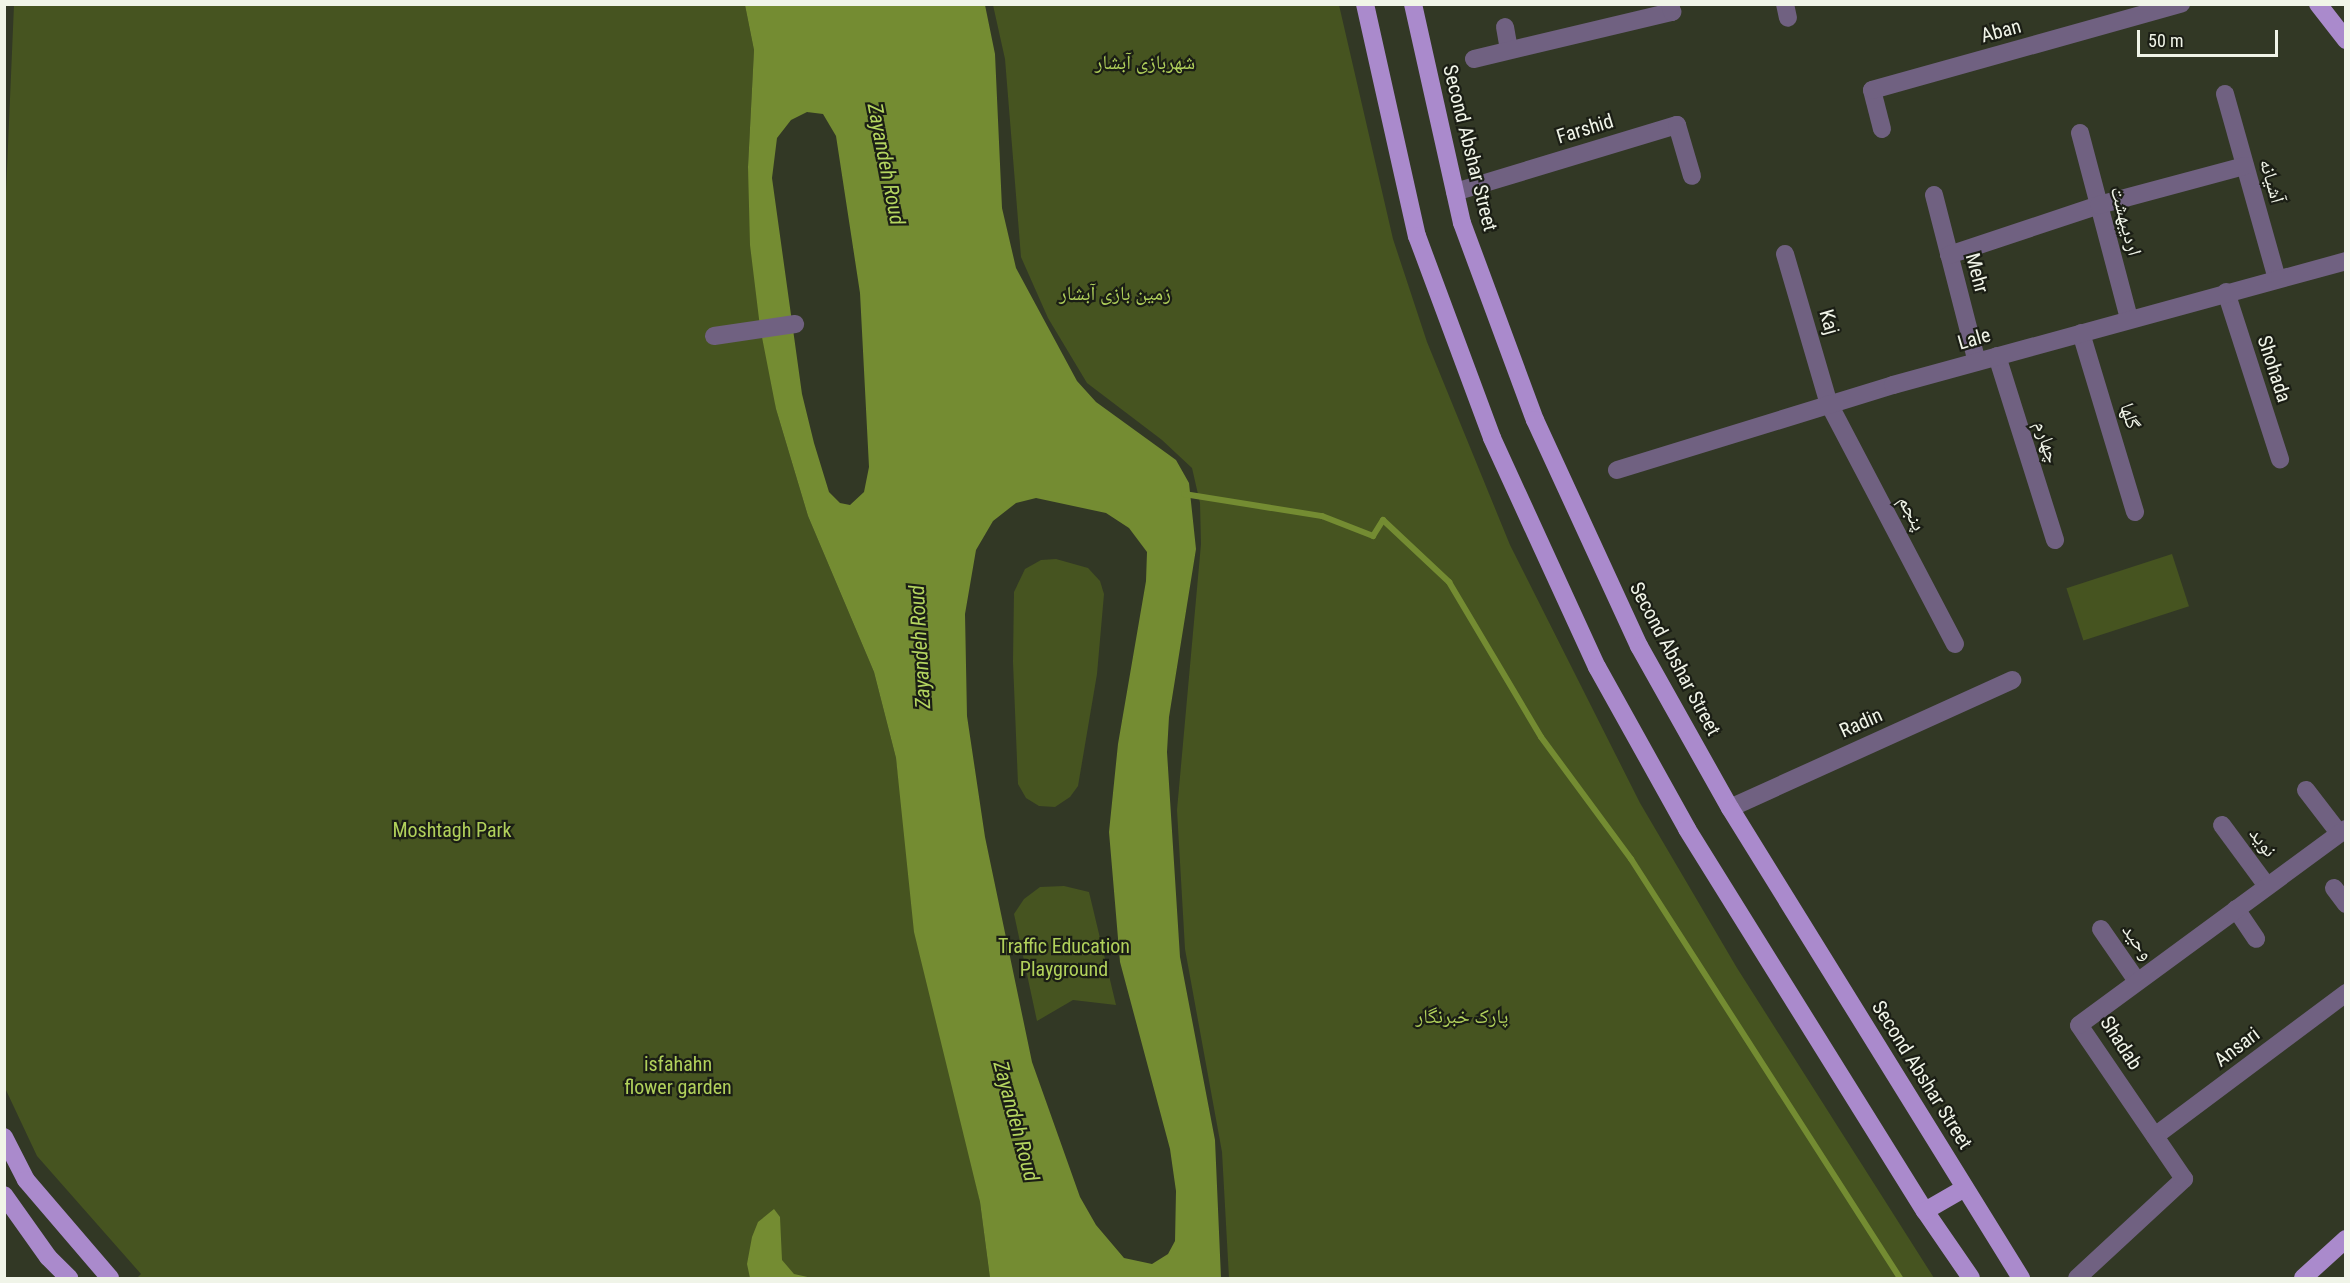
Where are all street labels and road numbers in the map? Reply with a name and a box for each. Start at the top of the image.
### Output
street label: Aban [1978,14,2024,48]
street label: Second Abshar Street [1438,62,1502,234]
street label: Farshid [1554,109,1616,149]
street label: آشیانه [2254,156,2290,206]
street label: اردیبهشت [2105,184,2147,258]
street label: Mehr [1960,250,1994,296]
street label: Kaj [1814,307,1844,337]
street label: Lale [1955,323,1993,355]
street label: Shohada [2252,333,2296,405]
street label: گلها [2115,400,2145,432]
street label: چهارم [2029,418,2065,466]
street label: پنجم [1893,491,1931,535]
street label: Second Abshar Street [1624,578,1726,740]
street label: Radin [1836,703,1886,743]
street label: نوید [2244,822,2282,862]
street label: وحید [2117,919,2159,965]
street label: Second Abshar Street [1867,996,1977,1154]
street label: Shadab [2095,1012,2147,1074]
street label: Ansari [2210,1022,2264,1072]

